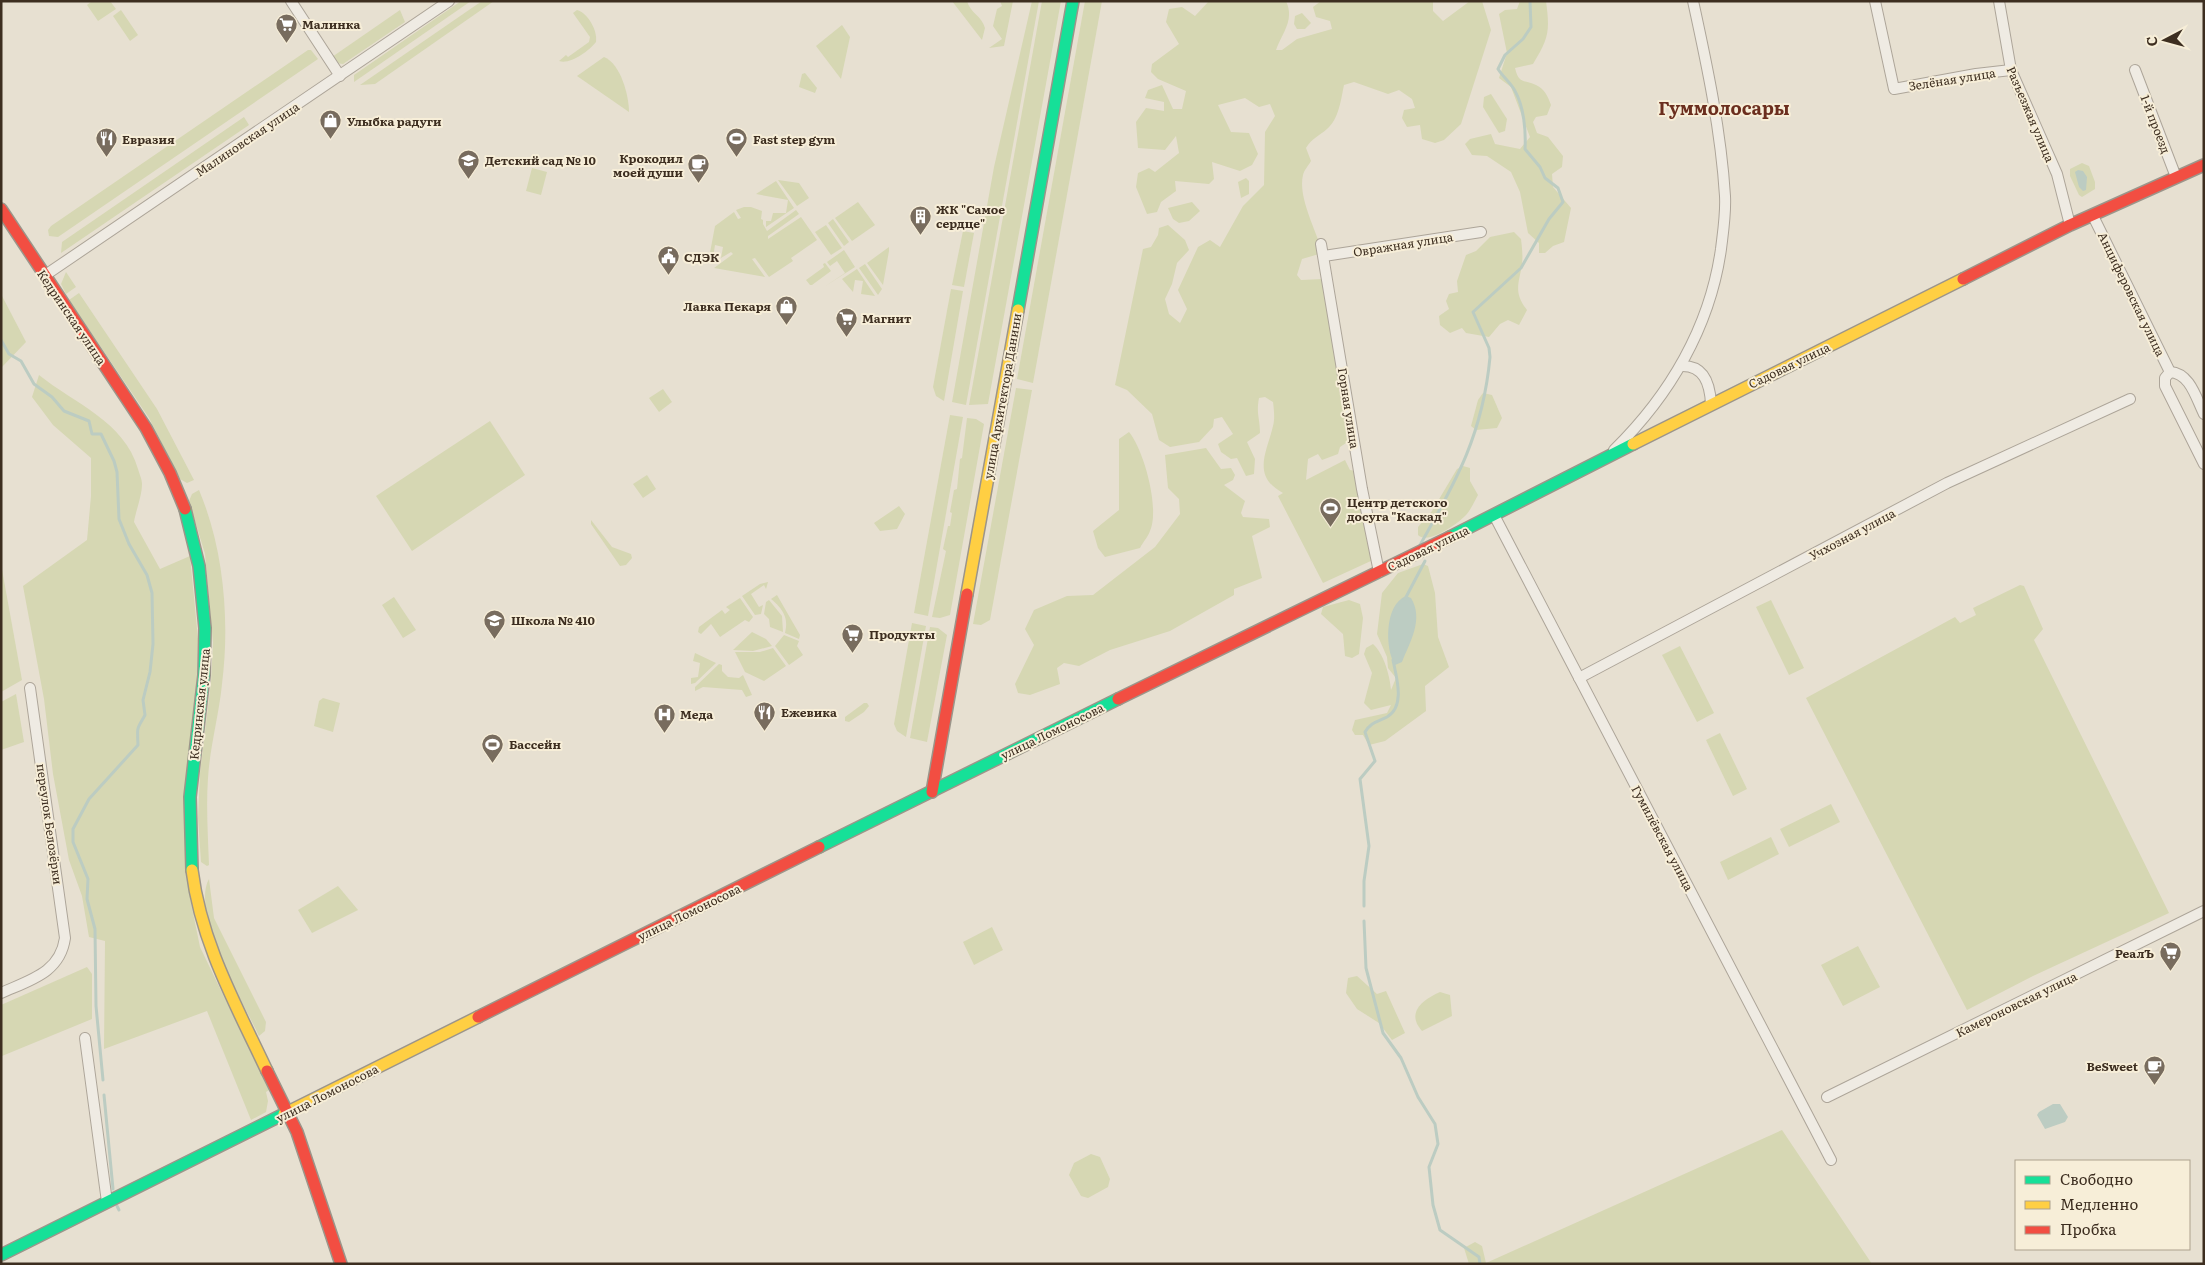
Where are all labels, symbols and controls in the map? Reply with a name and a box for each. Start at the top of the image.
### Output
supermarket icon: Малинка [274,12,298,43]
place label: Малинка [302,15,361,33]
north arrow [2140,15,2190,65]
text: С [2141,35,2162,47]
street label: Зелёная улица [1907,63,1997,95]
street label: Разъезжая улица [2003,63,2060,165]
street label: 1-й проезд [2137,92,2175,156]
district label: Гуммолосары [1658,94,1790,121]
street label: Малиновская улица [191,97,303,181]
shop icon: Улыбка радуги [319,109,343,140]
place label: Улыбка радуги [347,112,442,130]
restaurant icon: Евразия [94,127,118,158]
sports icon: Fast step gym [725,127,749,158]
place label: Евразия [122,130,175,148]
place label: Fast step gym [753,130,835,148]
school or university icon: Детский сад № 10 [457,148,481,179]
place label: Крокодил моей души [613,149,683,181]
place label: Детский сад № 10 [485,151,596,169]
cafe icon: Крокодил моей души [687,153,711,184]
place label: ЖК "Самое сердце" [936,200,1005,232]
building icon: ЖК "Самое сердце" [908,204,932,235]
street label: Овражная улица [1352,227,1455,261]
street label: Анциферовская улица [2094,229,2170,360]
public building icon: СДЭК [656,245,680,276]
place label: СДЭК [684,248,720,266]
street label: Кедринская улица [33,266,111,369]
shop icon: Лавка Пекаря [775,294,799,325]
place label: Лавка Пекаря [683,297,771,315]
supermarket icon: Магнит [834,306,858,337]
place label: Магнит [862,309,912,327]
street label: улица Архитектора Данини [979,312,1025,480]
street label: Садовая улица [1745,337,1833,393]
street label: Горная улица [1334,366,1364,450]
place label: Центр детского досуга "Каскад" [1347,493,1448,525]
sports icon: Центр детского досуга "Каскад" [1319,497,1343,528]
street label: Учхозная улица [1806,503,1899,564]
street label: Садовая улица [1384,520,1472,576]
school or university icon: Школа № 410 [483,608,507,639]
place label: Школа № 410 [511,611,596,629]
supermarket icon: Продукты [841,622,865,653]
place label: Продукты [869,625,935,643]
street label: Кедринская улица [184,647,214,761]
street label: улица Ломоносова [997,698,1107,764]
restaurant icon: Ежевика [753,700,777,731]
hospital icon: Меда [652,702,676,733]
place label: Ежевика [781,703,837,721]
place label: Меда [680,705,713,723]
sports icon: Бассейн [481,732,505,763]
place label: Бассейн [509,735,561,753]
street label: переулок Белозёрки [33,762,67,886]
street label: Гумилёвская улица [1627,782,1699,895]
street label: улица Ломоносова [634,879,744,945]
supermarket icon: РеалЪ [2158,941,2182,972]
place label: РеалЪ [2115,944,2154,962]
street label: Камероновская улица [1952,967,2080,1041]
cafe icon: BeSweet [2142,1054,2166,1085]
place label: BeSweet [2086,1057,2139,1075]
street label: улица Ломоносова [273,1059,382,1127]
legend [2015,1160,2190,1250]
text: Свободно [2060,1167,2133,1190]
text: Медленно [2060,1192,2138,1215]
text: Пробка [2060,1217,2117,1240]

